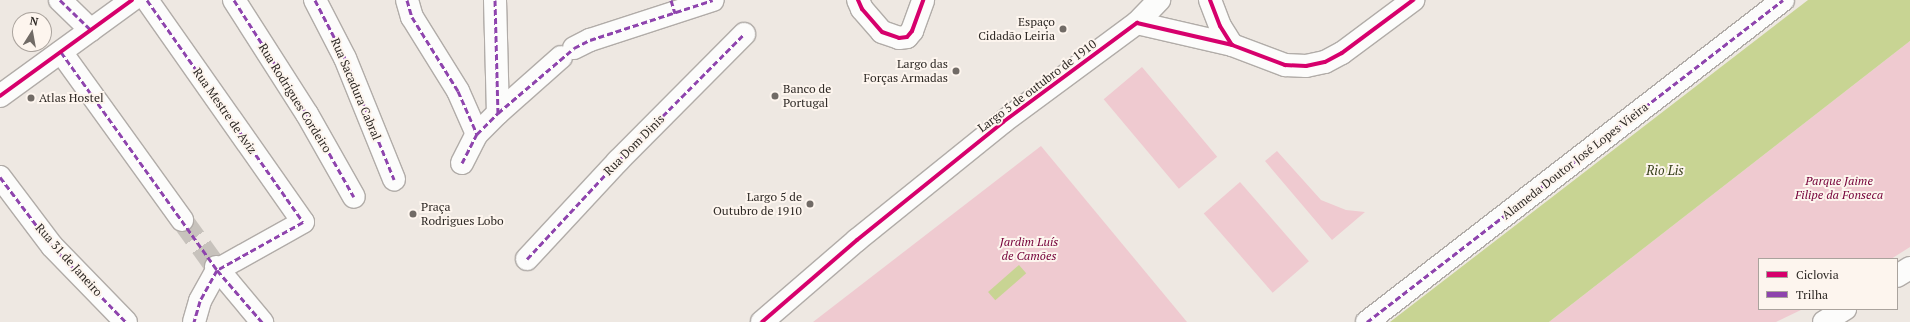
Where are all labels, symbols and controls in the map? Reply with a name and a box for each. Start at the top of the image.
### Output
north arrow [12,12,52,52]
text: N [29,14,40,29]
place label: Espaço Cidadão Leiria [978,15,1055,43]
marker: Espaço Cidadão Leiria [1058,24,1068,34]
street label: Rua Sacadura Cabral [328,36,384,142]
street label: Largo 5 de outubro de 1910 [975,37,1099,135]
street label: Rua Rodrigues Cordeiro [256,41,334,155]
place label: Largo das Forças Armadas [863,57,948,85]
street label: Rua Mestre de Aviz [190,65,260,157]
marker: Largo das Forças Armadas [951,66,961,76]
place label: Banco de Portugal [783,82,831,110]
place label: Atlas Hostel [39,91,104,105]
marker: Banco de Portugal [770,91,780,101]
marker: Atlas Hostel [26,93,36,103]
street label: Alameda Doutor José Lopes Vieira [1499,99,1651,223]
street label: Rua Dom Dinis [601,112,667,178]
water label: Rio Lis [1646,162,1684,178]
park label: Parque Jaime Filipe da Fonseca [1795,174,1883,202]
place label: Largo 5 de Outubro de 1910 [713,190,802,218]
marker: Largo 5 de Outubro de 1910 [805,199,815,209]
place label: Praça Rodrigues Lobo [421,200,504,228]
marker: Praça Rodrigues Lobo [408,209,418,219]
street label: Rua 31 de Janeiro [33,221,105,299]
park label: Jardim Luís de Camões [1000,235,1058,263]
legend [1758,258,1898,310]
text: Ciclovia [1796,267,1839,282]
text: Trilha [1796,287,1828,302]

